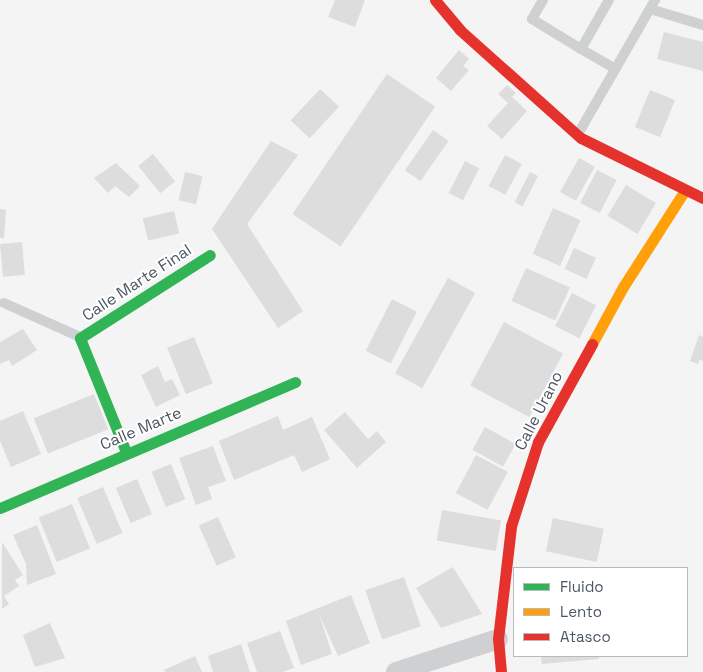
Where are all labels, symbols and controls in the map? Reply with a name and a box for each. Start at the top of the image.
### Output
street label: Calle Marte Final [79,241,195,325]
street label: Calle Urano [511,368,567,454]
street label: Calle Marte [97,403,185,455]
legend [513,567,688,657]
text: Fluido [560,577,604,596]
text: Lento [560,602,602,621]
text: Atasco [560,627,611,646]

